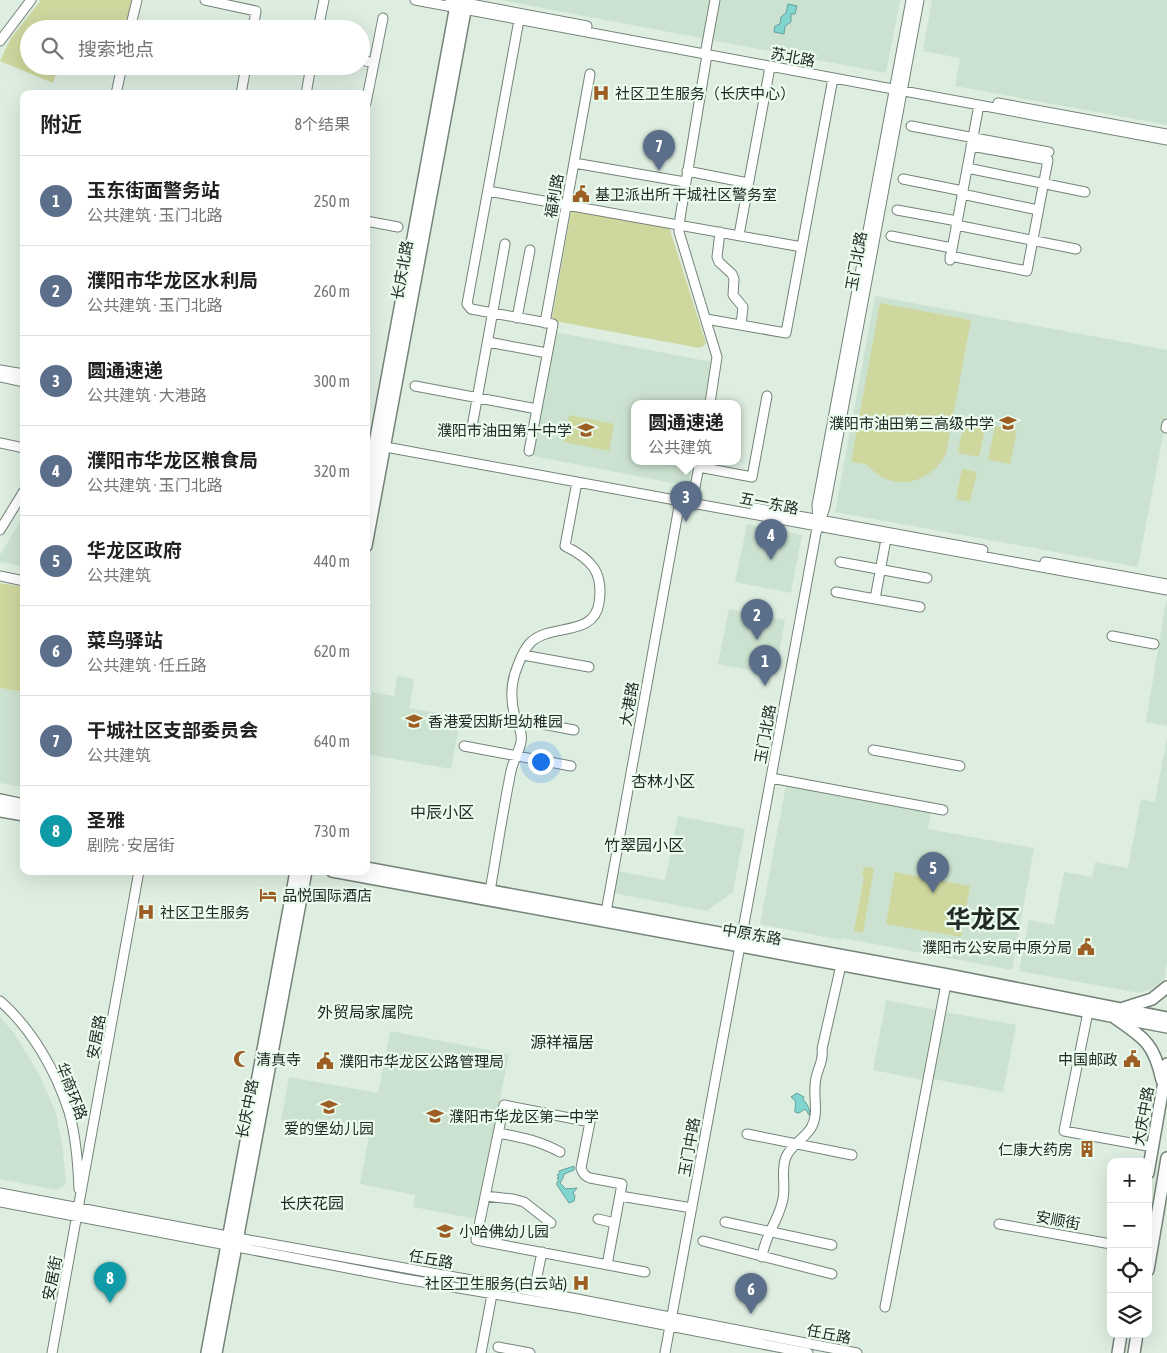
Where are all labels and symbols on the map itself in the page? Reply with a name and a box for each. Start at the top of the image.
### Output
street label: 苏北路 [769,44,817,70]
hospital icon: 社区卫生服务（长庆中心） [591,83,611,103]
place label: 社区卫生服务（长庆中心） [615,85,795,102]
pin: 7 [643,130,675,171]
street label: 福利路 [542,172,566,220]
public building icon: 基卫派出所 干城社区警务室 [571,184,591,204]
place label: 基卫派出所 干城社区警务室 [595,186,777,203]
street label: 玉门北路 [842,230,870,292]
street label: 长庆北路 [388,239,416,301]
school or university icon: 濮阳市油田第三高级中学 [998,413,1018,433]
place label: 濮阳市油田第三高级中学 [829,415,994,432]
school or university icon: 濮阳市油田第十中学 [576,420,596,440]
place label: 濮阳市油田第十中学 [437,422,572,439]
pin: 3 [670,481,702,522]
street label: 五一东路 [738,489,800,517]
pin: 4 [755,519,787,560]
pin: 2 [741,599,773,640]
pin: 1 [749,645,781,686]
street label: 大港路 [617,680,641,728]
street label: 玉门北路 [751,703,779,765]
school or university icon: 香港爱因斯坦幼稚园 [404,711,424,731]
place label: 香港爱因斯坦幼稚园 [428,713,563,730]
your location [528,749,554,775]
district label: 杏林小区 [631,772,695,790]
district label: 中辰小区 [410,803,474,821]
district label: 竹翠园小区 [604,836,684,854]
pin: 5 [917,852,949,893]
hotel icon: 品悦国际酒店 [258,885,278,905]
place label: 品悦国际酒店 [282,887,372,904]
hospital icon: 社区卫生服务 [136,902,156,922]
place label: 社区卫生服务 [160,904,250,921]
district label: 华龙区 [945,905,1021,933]
street label: 中原东路 [721,920,783,948]
public building icon: 濮阳市公安局中原分局 [1076,937,1096,957]
place label: 濮阳市公安局中原分局 [922,939,1072,956]
district label: 外贸局家属院 [317,1003,413,1021]
street label: 安居路 [84,1013,108,1061]
district label: 源祥福居 [530,1033,594,1051]
mosque icon: 清真寺 [232,1049,252,1069]
public building icon: 中国邮政 [1122,1049,1142,1069]
place label: 清真寺 [256,1051,301,1068]
public building icon: 濮阳市华龙区公路管理局 [315,1051,335,1071]
place label: 中国邮政 [1058,1051,1118,1068]
place label: 濮阳市华龙区公路管理局 [339,1053,504,1070]
street label: 华商环路 [53,1060,91,1122]
street label: 长庆中路 [233,1078,261,1140]
street label: 大庆中路 [1129,1085,1157,1147]
school or university icon: 爱的堡幼儿园 [319,1097,339,1117]
school or university icon: 濮阳市华龙区第一中学 [425,1106,445,1126]
place label: 濮阳市华龙区第一中学 [449,1108,599,1125]
street label: 玉门中路 [675,1116,703,1178]
place label: 爱的堡幼儿园 [284,1120,374,1137]
building icon: 仁康大药房 [1077,1139,1097,1159]
place label: 仁康大药房 [998,1141,1073,1158]
district label: 长庆花园 [280,1194,344,1212]
street label: 安顺街 [1034,1208,1082,1232]
school or university icon: 小哈佛幼儿园 [435,1221,455,1241]
place label: 小哈佛幼儿园 [459,1223,549,1240]
street label: 任丘路 [407,1247,455,1271]
street label: 安居街 [39,1254,65,1302]
pin: 8 [94,1262,126,1303]
hospital icon: 社区卫生服务(白云站) [571,1273,591,1293]
pin: 6 [735,1273,767,1314]
place label: 社区卫生服务(白云站) [425,1275,567,1292]
street label: 任丘路 [805,1321,853,1347]

